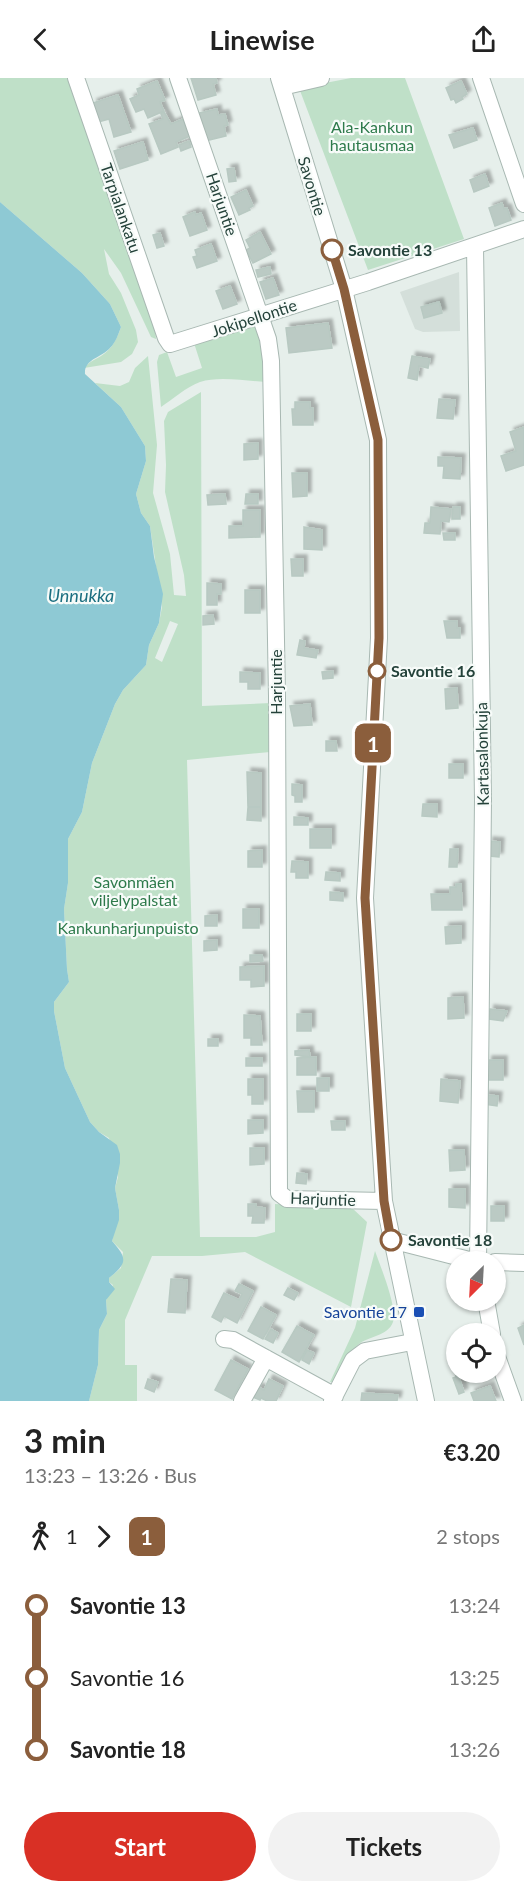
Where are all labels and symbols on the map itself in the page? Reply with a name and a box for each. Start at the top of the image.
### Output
park label: Ala-Kankun hautausmaa [330,117,414,154]
street label: Savontie [295,154,330,218]
street label: Tarpialankatu [97,161,146,255]
street label: Harjuntie [203,170,242,238]
marker: Savontie 13 [321,239,343,261]
place label: Savontie 13 [348,240,432,259]
street label: Jokipellontie [209,295,299,340]
water label: Unnukka [48,584,114,606]
street label: Harjuntie [266,649,285,715]
place label: Savontie 16 [391,661,475,680]
marker: Savontie 16 [368,662,386,680]
street label: Kartasalonkuja [471,702,492,806]
line badge: 1 [354,724,392,762]
park label: Savonmäen viljelypalstat [90,872,178,909]
park label: Kankunharjunpuisto [57,918,199,937]
street label: Harjuntie [290,1188,356,1209]
marker: Savontie 18 [380,1229,402,1251]
place label: Savontie 18 [408,1230,492,1249]
north arrow [446,1251,506,1311]
place label: Savontie 17 [324,1302,407,1321]
marker: Savontie 17 [412,1305,426,1319]

